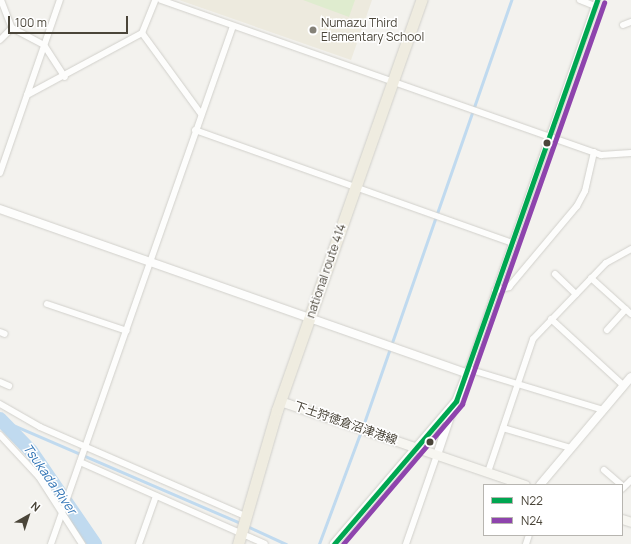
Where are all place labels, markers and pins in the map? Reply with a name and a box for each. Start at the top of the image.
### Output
place label: Numazu Third Elementary School [321,16,424,44]
marker: Numazu Third Elementary School [308,25,318,35]
unlabelled marker [542,138,552,148]
unlabelled marker [425,437,435,447]

